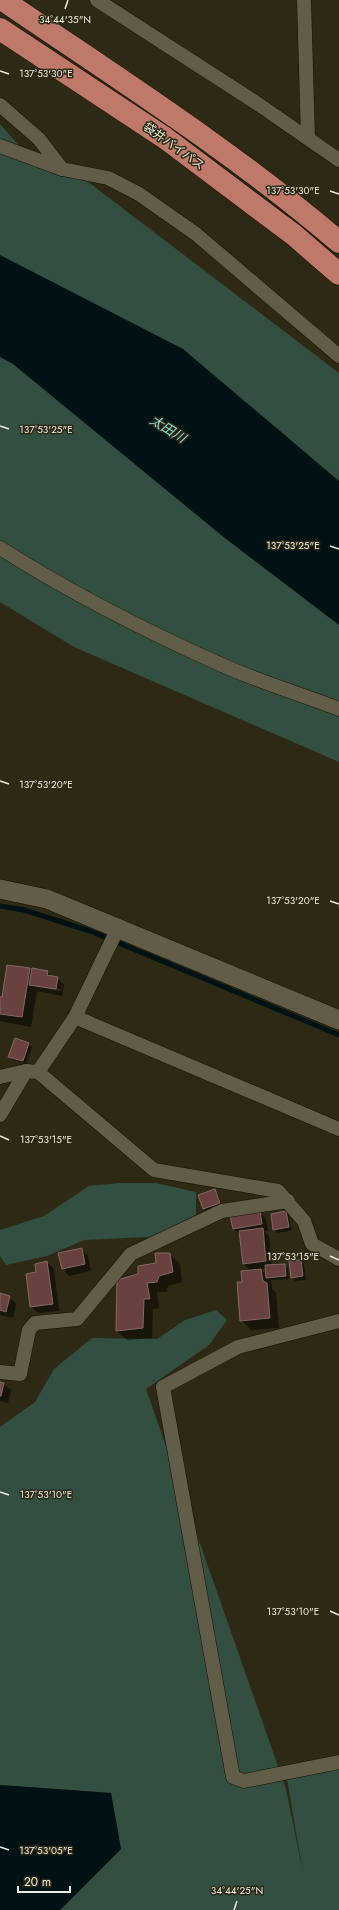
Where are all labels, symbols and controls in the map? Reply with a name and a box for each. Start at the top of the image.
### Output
text: 34°44'35"N [39,12,91,27]
text: 137°53'30"E [19,66,73,81]
street label: 袋井バイパス [139,117,208,174]
text: 137°53'30"E [266,183,320,198]
water label: 太田川 [146,411,191,448]
text: 137°53'25"E [19,422,73,437]
text: 137°53'25"E [266,538,320,553]
text: 137°53'20"E [19,777,73,792]
text: 137°53'20"E [266,893,320,908]
text: 137°53'15"E [20,1132,72,1147]
text: 137°53'15"E [267,1249,319,1264]
text: 137°53'10"E [20,1487,72,1502]
text: 137°53'10"E [267,1604,319,1619]
text: 137°53'05"E [19,1843,73,1858]
scale bar [18,1868,70,1894]
text: 20 m [24,1873,51,1891]
text: 34°44'25"N [211,1883,263,1898]

